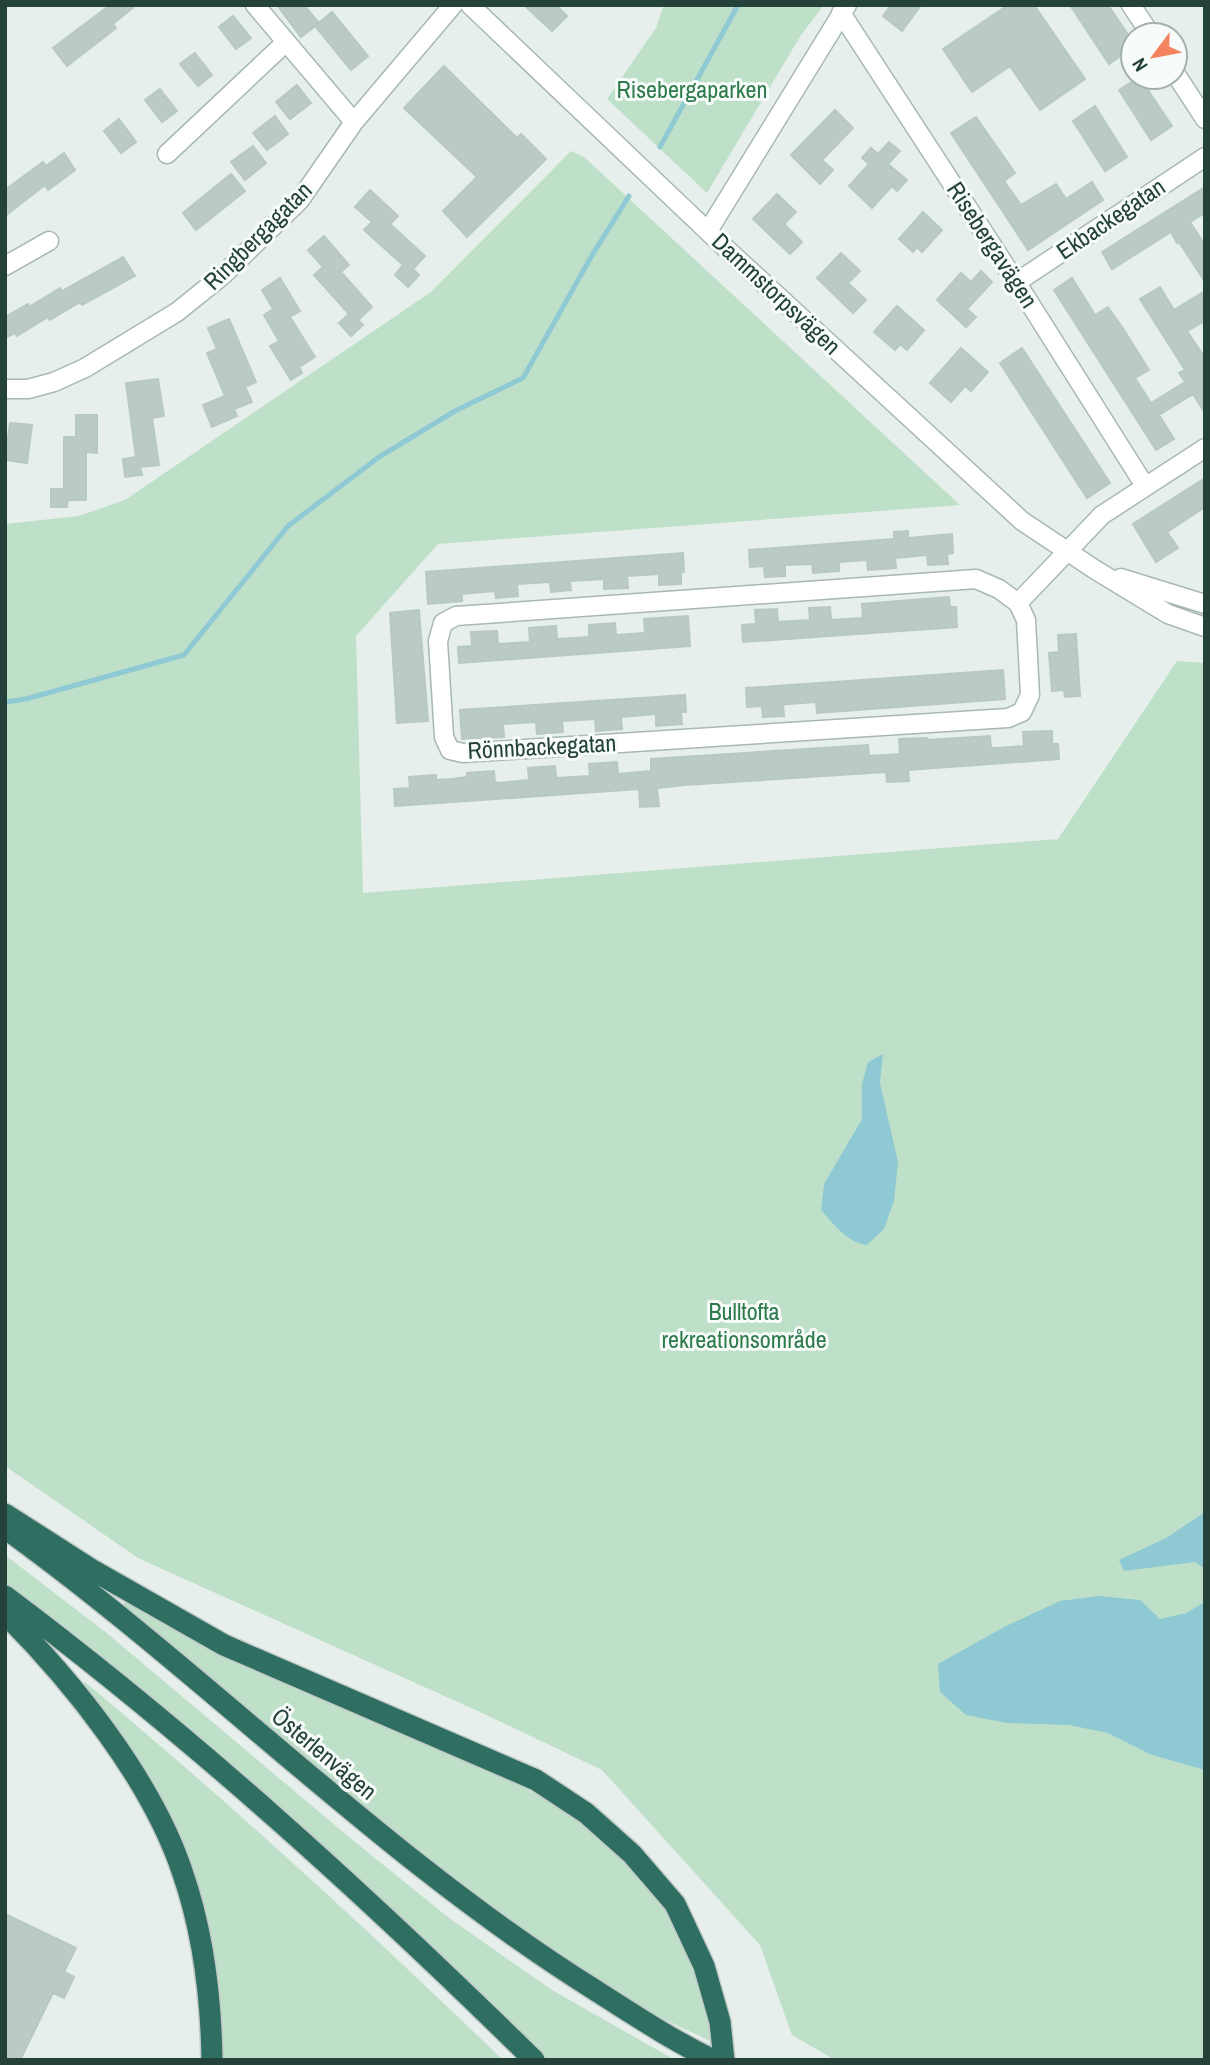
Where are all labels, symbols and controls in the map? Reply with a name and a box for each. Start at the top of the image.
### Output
north arrow [1119,21,1189,91]
text: N [1126,53,1154,77]
park label: Risebergaparken [617,73,767,105]
street label: Ekbackegatan [1050,170,1171,266]
street label: Ringbergagatan [196,174,319,297]
street label: Risebergavägen [940,175,1046,314]
street label: Dammstorpsvägen [705,225,848,361]
street label: Rönnbackegatan [467,726,617,766]
park label: Bulltofta rekreationsområde [661,1295,827,1355]
street label: Österlenvägen [265,1700,384,1807]

